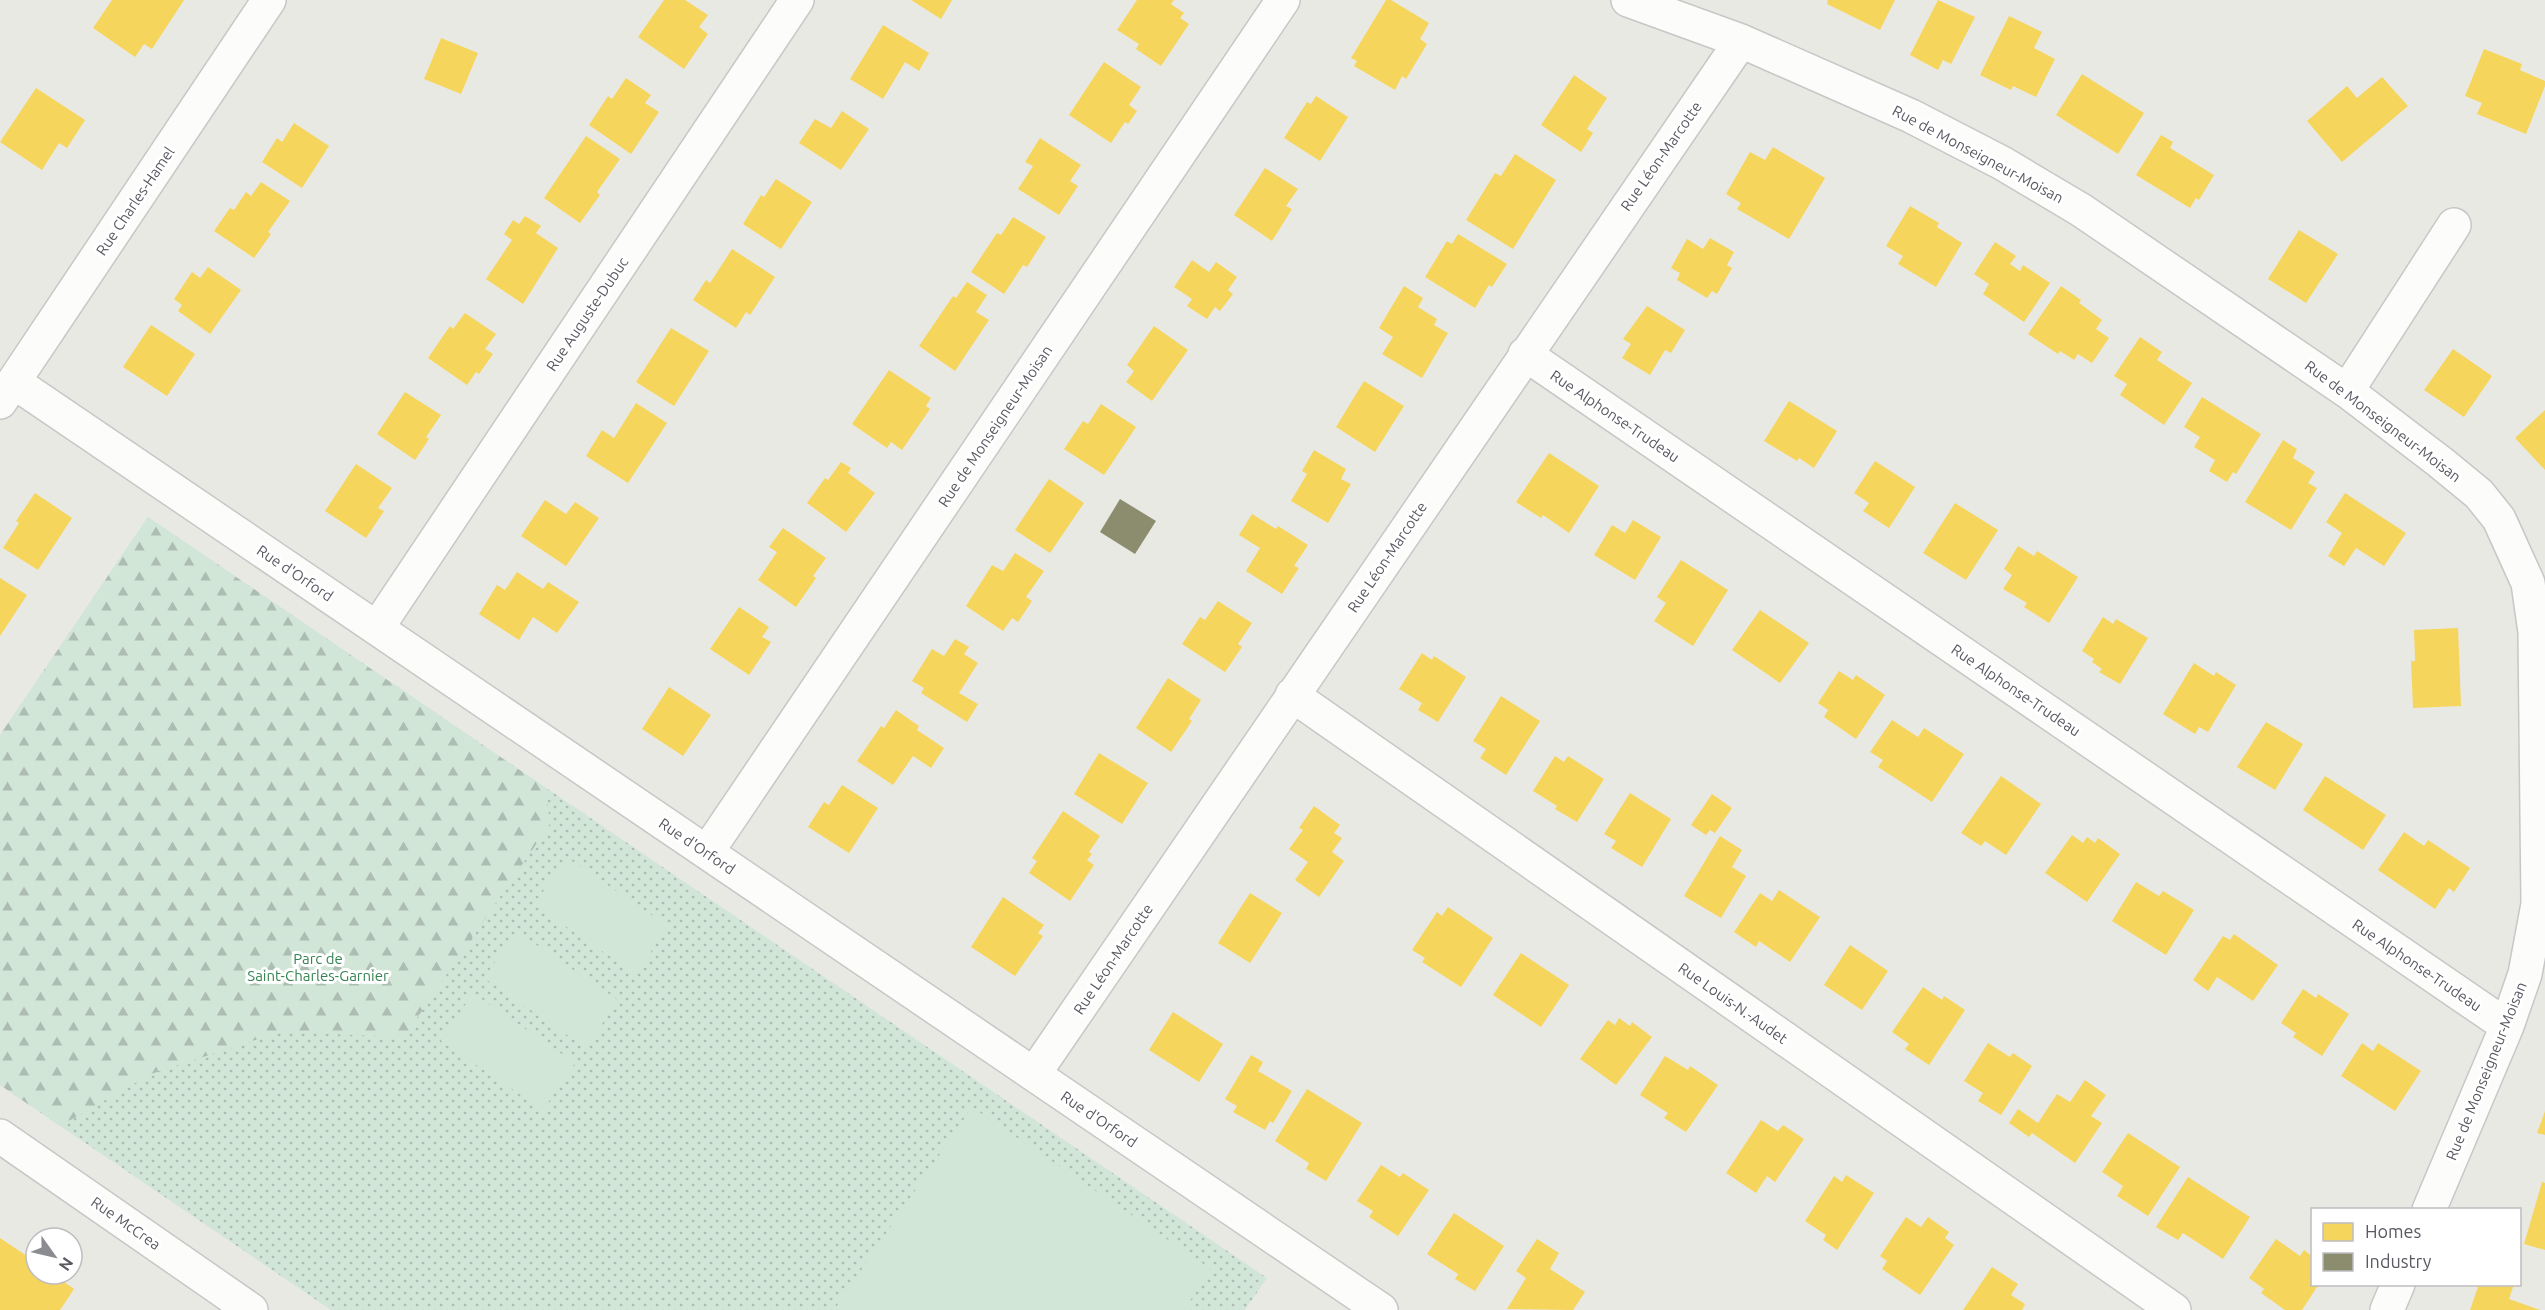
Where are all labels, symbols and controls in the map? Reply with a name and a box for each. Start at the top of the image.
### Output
street label: Rue Léon-Marcotte [1617,98,1705,214]
street label: Rue de Monseigneur-Moisan [1890,102,2066,206]
street label: Rue Charles-Hamel [92,143,178,258]
street label: Rue Auguste-Dubuc [543,254,631,374]
street label: Rue de Monseigneur-Moisan [935,342,1055,510]
street label: Rue de Monseigneur-Moisan [2302,357,2464,485]
street label: Rue Alphonse-Trudeau [1547,366,1683,466]
street label: Rue Léon-Marcotte [1344,499,1430,615]
street label: Rue d'Orford [254,541,336,605]
street label: Rue Alphonse-Trudeau [1948,640,2084,740]
street label: Rue d'Orford [656,814,738,878]
street label: Rue Léon-Marcotte [1070,901,1156,1017]
street label: Rue Alphonse-Trudeau [2349,915,2485,1015]
park label: Parc de Saint-Charles-Garnier [247,950,389,984]
street label: Rue Louis-N.-Audet [1675,959,1791,1047]
street label: Rue de Monseigneur-Moisan [2442,979,2530,1163]
street label: Rue d'Orford [1058,1087,1140,1151]
street label: Rue McCrea [88,1193,164,1253]
legend [2311,1208,2521,1286]
text: Homes [2365,1221,2422,1241]
north arrow [24,1226,84,1286]
text: Industry [2365,1251,2432,1271]
text: N [56,1254,77,1274]

